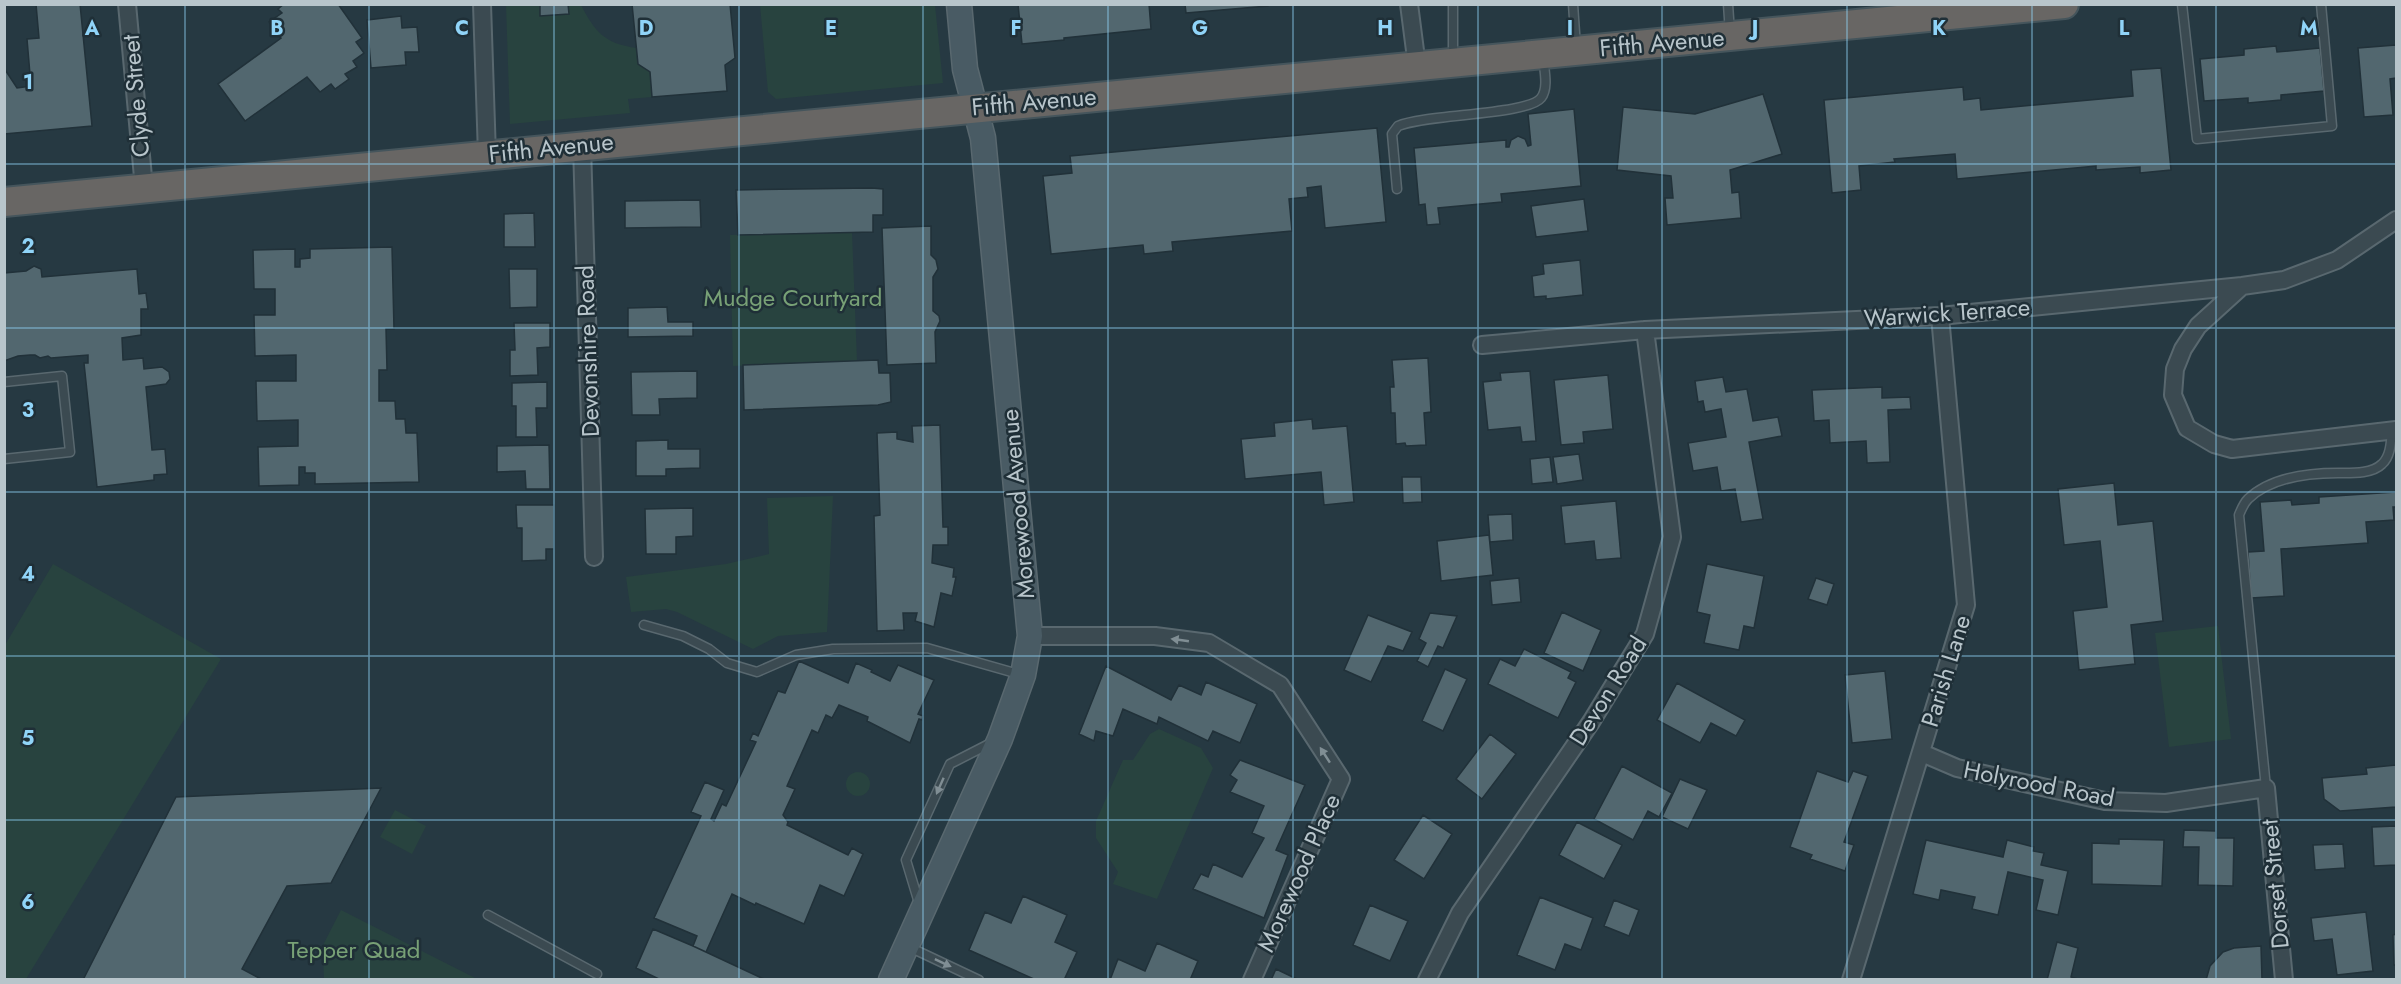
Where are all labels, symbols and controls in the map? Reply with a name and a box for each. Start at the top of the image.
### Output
text: A [84,14,100,43]
text: B [270,14,284,43]
text: C [455,14,469,43]
text: D [639,14,653,43]
text: E [825,14,837,43]
text: F [1010,14,1022,43]
text: G [1192,14,1208,43]
text: H [1377,14,1393,43]
text: I [1567,14,1573,43]
text: J [1748,14,1758,43]
text: K [1932,14,1946,43]
text: L [2119,14,2130,43]
text: M [2300,14,2318,43]
street label: Fifth Avenue [1598,20,1726,65]
street label: Clyde Street [113,33,158,159]
text: 1 [23,68,33,97]
street label: Fifth Avenue [970,79,1098,124]
street label: Fifth Avenue [487,124,615,171]
text: 2 [21,232,35,261]
street label: Devonshire Road [567,264,608,438]
park label: Mudge Courtyard [703,280,883,315]
street label: Warwick Terrace [1863,289,2031,336]
text: 3 [22,396,34,425]
street label: Morewood Avenue [992,408,1043,600]
text: 4 [21,560,35,589]
street label: Parish Lane [1912,611,1979,731]
street label: Devon Road [1560,629,1655,752]
one-way arrow [1171,635,1190,644]
text: 5 [22,724,35,753]
one-way arrow [1320,747,1331,764]
street label: Holyrood Road [1961,752,2118,815]
one-way arrow [935,777,945,795]
street label: Morewood Place [1248,788,1349,957]
street label: Dorset Street [2251,818,2298,950]
text: 6 [21,888,35,917]
park label: Tepper Quad [287,932,421,967]
one-way arrow [934,958,951,967]

